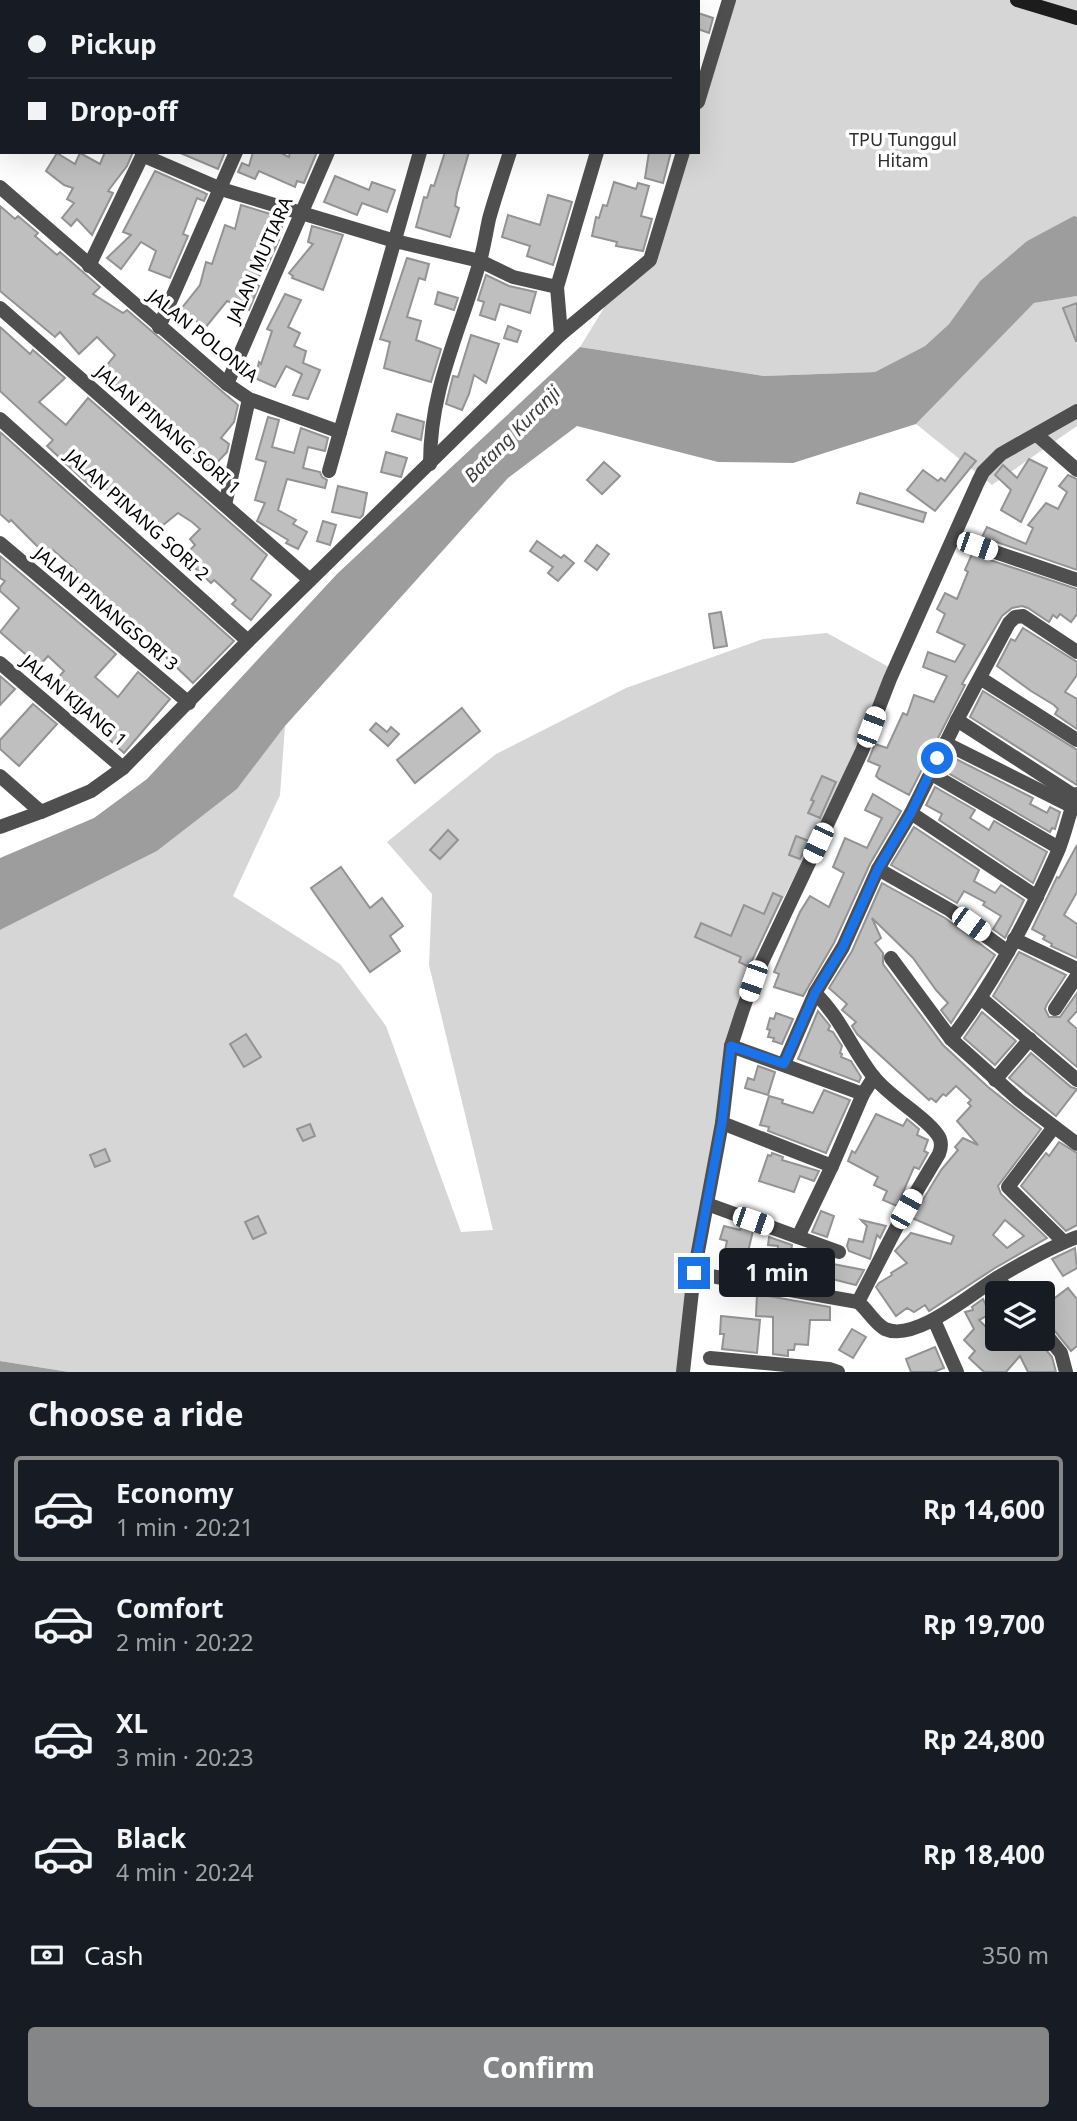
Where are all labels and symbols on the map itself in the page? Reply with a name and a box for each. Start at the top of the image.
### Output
park label: TPU Tunggul Hitam [849,127,957,172]
street label: JALAN MUTIARA [220,192,298,328]
street label: JALAN POLONIA [142,282,264,387]
street label: JALAN PINANG SORI 1 [89,358,247,499]
water label: Batang Kuranji [458,379,567,488]
street label: JALAN PINANG SORI 2 [59,442,215,585]
car [954,529,1001,563]
street label: JALAN PINANGSORI 3 [28,540,184,676]
street label: JALAN KIJANG 1 [15,648,133,752]
car [854,704,889,750]
route start [921,742,953,774]
car [800,820,837,866]
car [948,903,995,945]
car [737,958,770,1004]
car [887,1186,926,1232]
car [730,1204,777,1238]
callout: 1 min [718,1248,834,1298]
route end [678,1257,710,1289]

